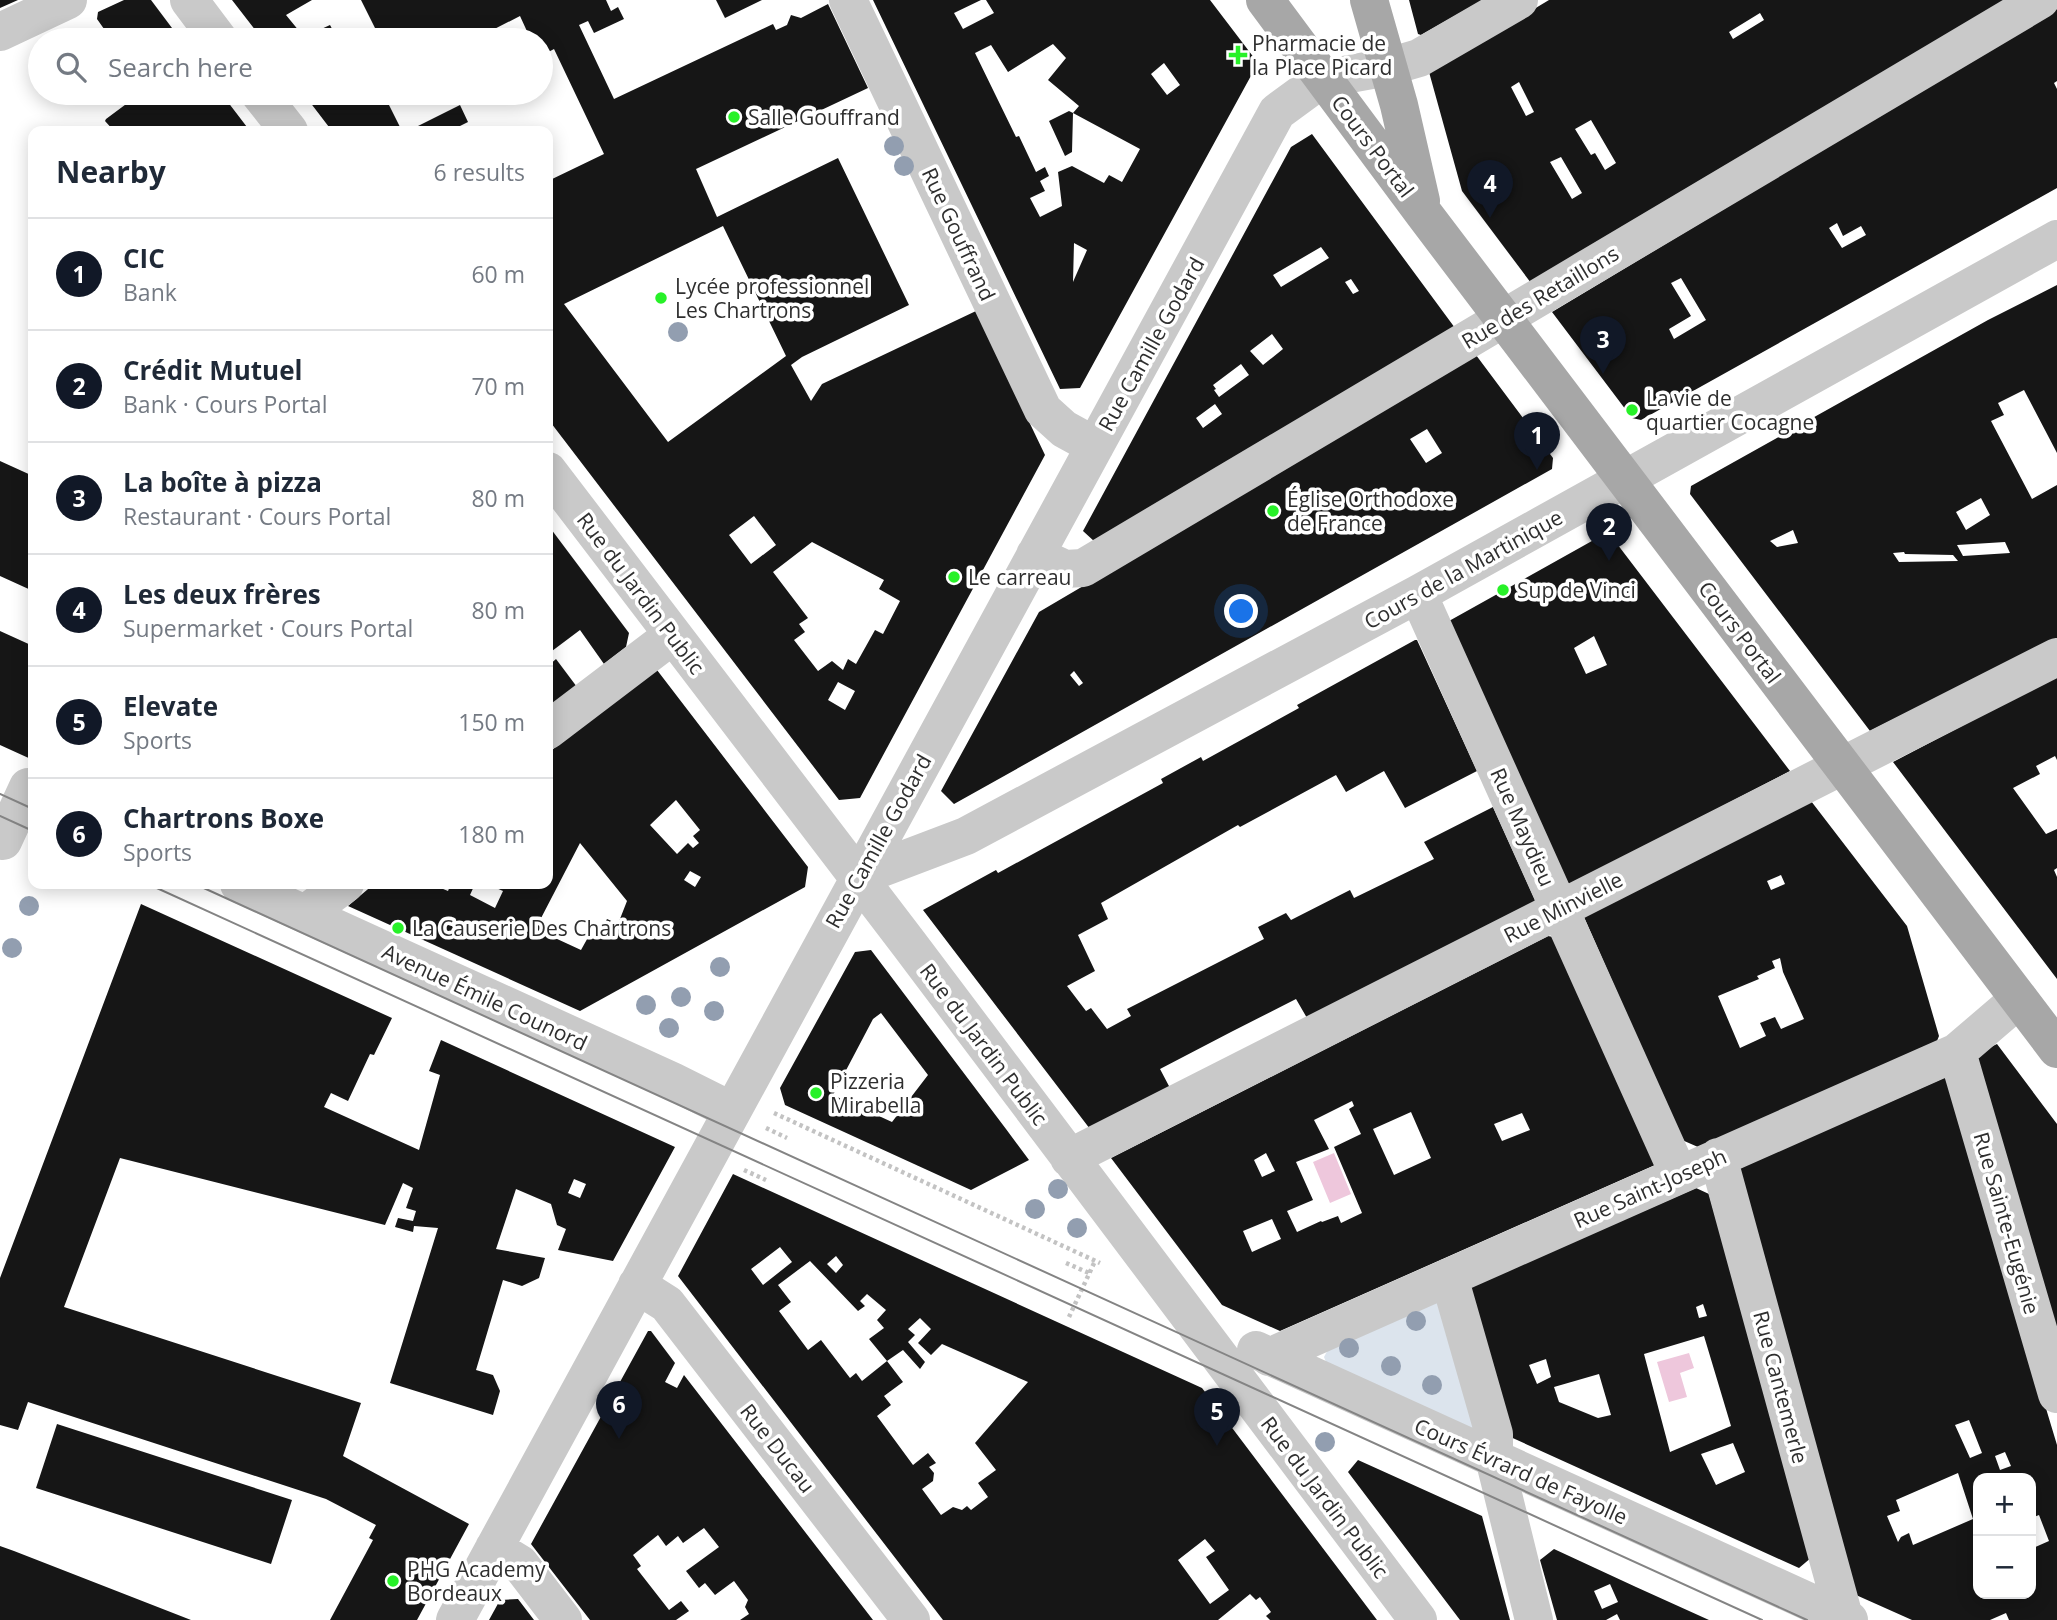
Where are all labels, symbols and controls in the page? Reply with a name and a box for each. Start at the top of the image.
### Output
search box [28,28,553,105]
place label: Pharmacie de la Place Picard [1252,29,1392,81]
marker: Pharmacie de la Place Picard [1230,47,1246,63]
icon: search [52,48,90,86]
text: Search here [108,49,253,85]
street label: Cours Portal [1325,89,1421,203]
place label: Salle Gouffrand [748,103,900,131]
marker: Salle Gouffrand [726,109,742,125]
text: Nearby [56,151,166,192]
text: 6 results [434,156,525,188]
pin: 4 [1467,160,1513,218]
street label: Rue Gouffrand [916,163,1002,305]
street label: Rue des Retaillons [1456,239,1624,355]
text: CIC [123,240,165,276]
street label: Rue Camille Godard [1092,252,1210,436]
text: 1 [72,258,86,290]
text: 60 m [471,258,525,290]
place label: Lycée professionnel Les Chartrons [675,272,869,324]
text: Bank [123,276,177,308]
marker: Lycée professionnel Les Chartrons [653,290,669,306]
pin: 3 [1580,316,1626,374]
text: Crédit Mutuel [123,352,302,388]
text: 2 [72,370,86,402]
text: 70 m [471,370,525,402]
place label: La vie de quartier Cocagne [1646,384,1814,436]
text: Bank · Cours Portal [123,388,327,420]
marker: La vie de quartier Cocagne [1624,402,1640,418]
pin: 1 [1514,412,1560,470]
text: La boîte à pizza [123,464,322,500]
text: 3 [72,482,86,514]
text: 80 m [471,482,525,514]
place label: Église Orthodoxe de France [1287,485,1454,537]
text: Restaurant · Cours Portal [123,500,391,532]
marker: Église Orthodoxe de France [1265,503,1281,519]
street label: Cours de la Martinique [1359,503,1567,635]
pin: 2 [1586,503,1632,561]
street label: Rue du Jardin Public [571,506,711,680]
place label: Le carreau [968,563,1071,591]
marker: Le carreau [946,569,962,585]
street label: Cours Portal [1692,575,1788,689]
text: Les deux frères [123,576,321,612]
place label: Sup de Vinci [1517,576,1636,604]
marker: Sup de Vinci [1495,582,1511,598]
text: 4 [72,594,86,626]
text: 80 m [471,594,525,626]
your location [1224,594,1258,628]
text: Supermarket · Cours Portal [123,612,413,644]
text: Elevate [123,688,218,724]
text: 5 [72,706,86,738]
text: 150 m [458,706,525,738]
text: Sports [123,724,192,756]
street label: Rue Camille Godard [819,749,937,933]
street label: Rue Maydieu [1484,763,1562,891]
text: Chartrons Boxe [123,800,324,836]
text: 6 [72,818,86,850]
text: 180 m [458,818,525,850]
text: Sports [123,836,192,868]
street label: Rue Minvielle [1499,865,1627,949]
place label: La Causerie Des Chartrons [412,914,671,942]
marker: La Causerie Des Chartrons [390,920,406,936]
street label: Avenue Émile Counord [378,937,592,1057]
street label: Rue du Jardin Public [914,957,1054,1131]
place label: Pizzeria Mirabella [830,1067,921,1119]
marker: Pizzeria Mirabella [808,1085,824,1101]
street label: Rue Sainte-Eugénie [1968,1129,2046,1317]
street label: Rue Saint-Joseph [1569,1142,1731,1234]
street label: Rue Cantemerle [1747,1308,1815,1466]
pin: 6 [596,1381,642,1439]
pin: 5 [1194,1388,1240,1446]
street label: Rue Ducau [734,1398,822,1498]
street label: Rue du Jardin Public [1255,1410,1395,1584]
street label: Cours Évrard de Fayolle [1410,1411,1632,1531]
map controls [1973,1473,2036,1599]
button: + [1973,1473,2036,1536]
button: − [1973,1536,2036,1599]
place label: PHG Academy Bordeaux [407,1555,546,1607]
marker: PHG Academy Bordeaux [385,1573,401,1589]

